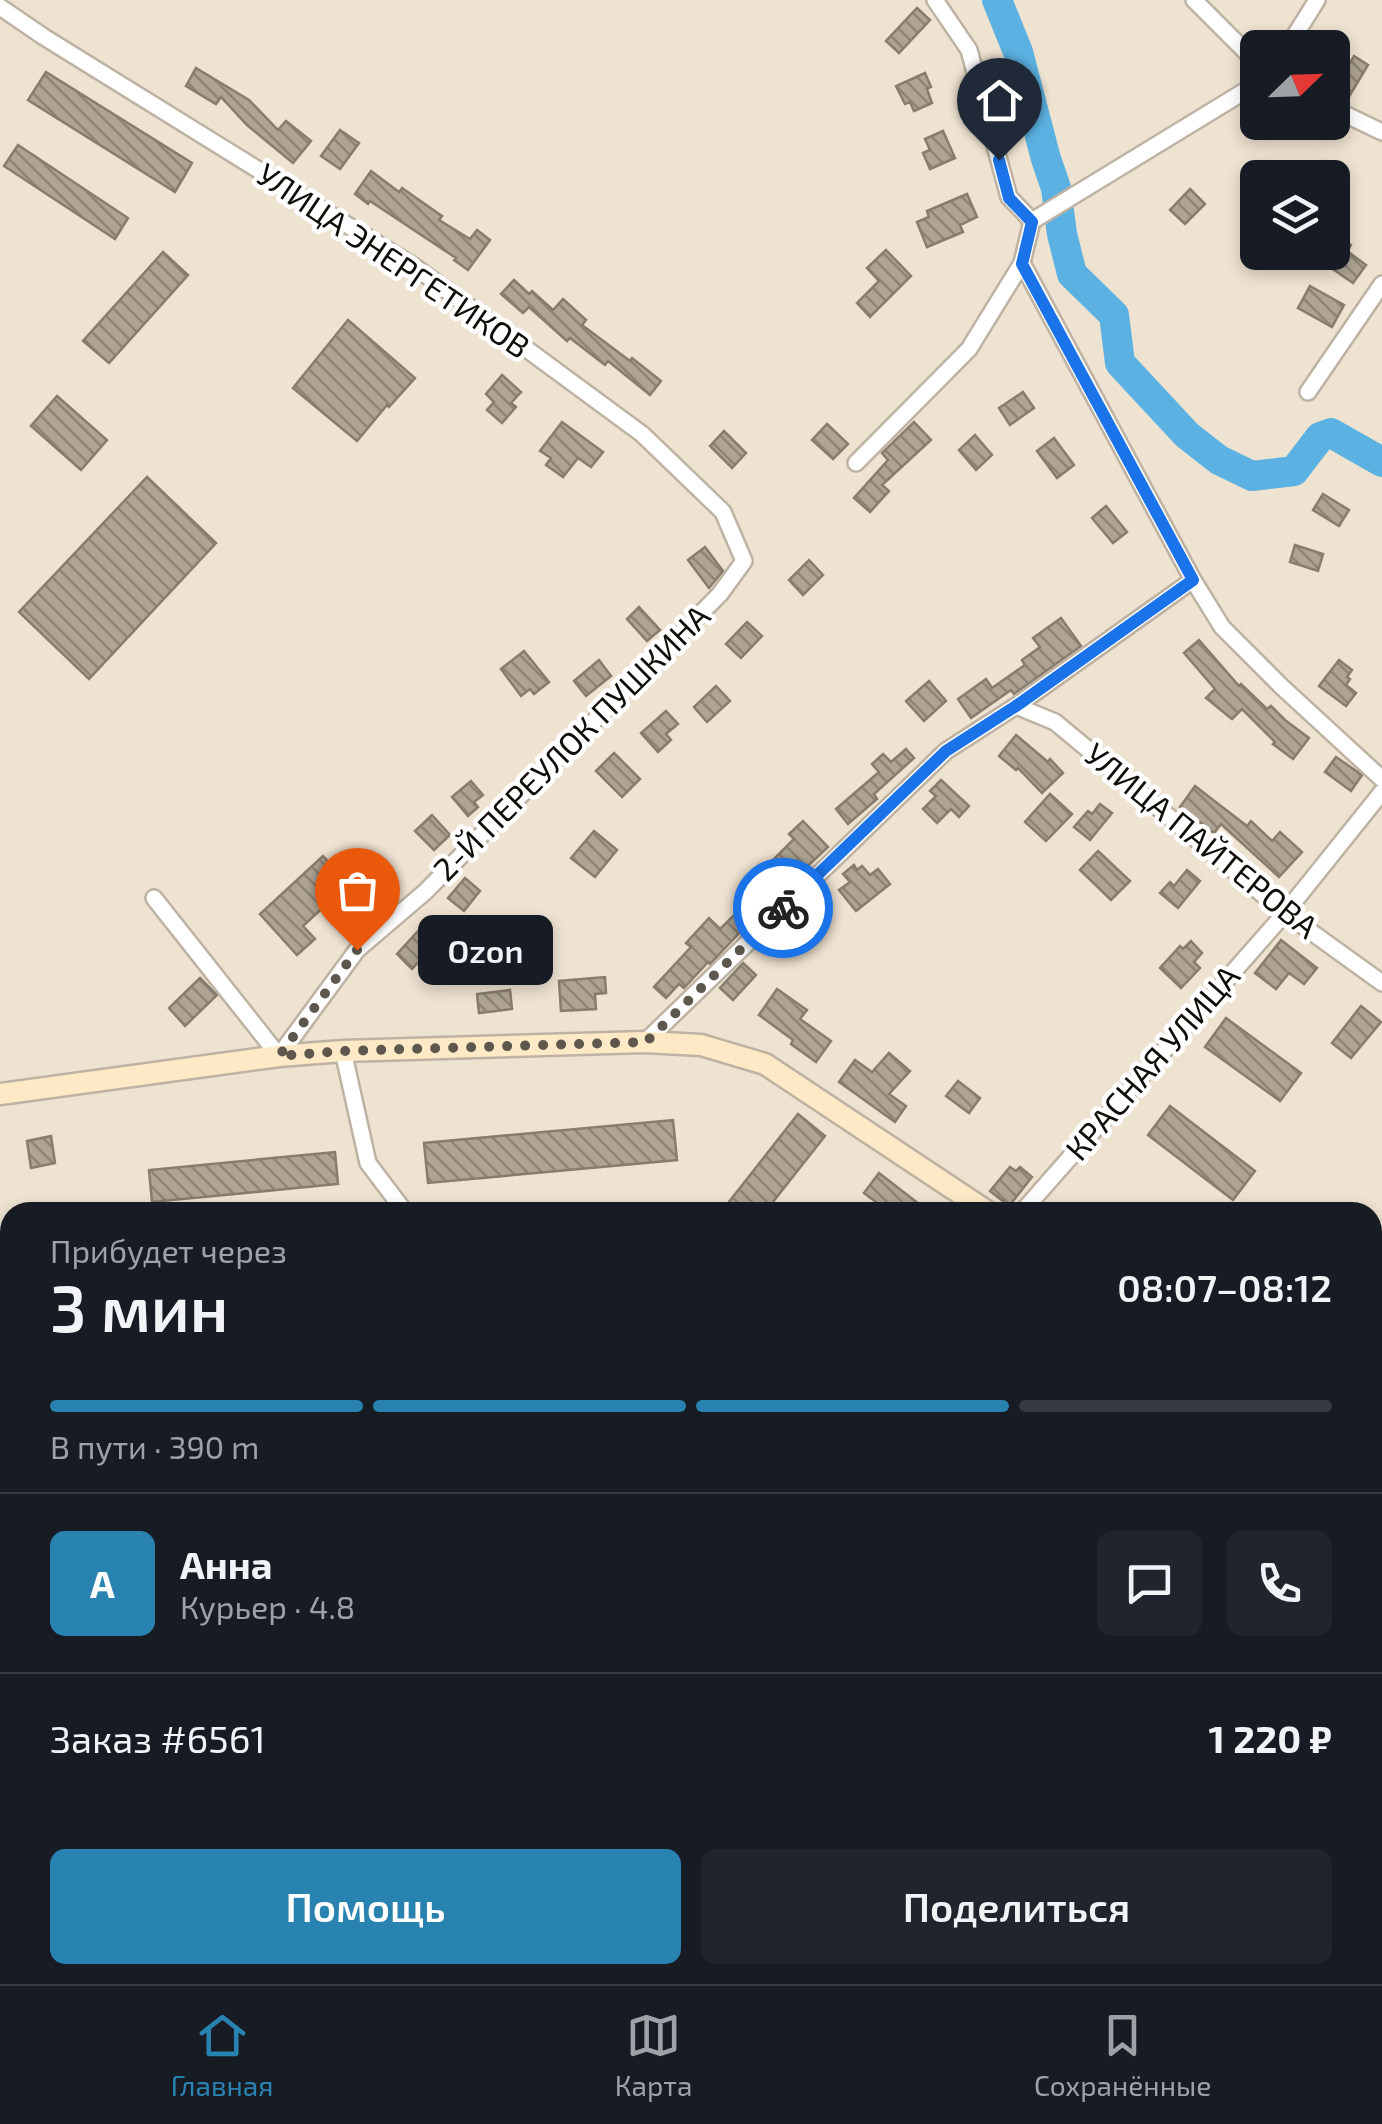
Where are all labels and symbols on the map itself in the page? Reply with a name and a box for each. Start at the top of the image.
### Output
north arrow [1240,30,1350,140]
pin [957,58,1042,161]
street label: УЛИЦА ЭНЕРГЕТИКОВ [251,154,538,365]
street label: 2-Й ПЕРЕУЛОК ПУШКИНА [425,596,717,887]
street label: УЛИЦА ПАЙТЕРОВА [1078,734,1326,945]
pin [315,848,400,951]
courier [733,858,833,958]
callout: Ozon [417,915,552,985]
street label: КРАСНАЯ УЛИЦА [1057,956,1246,1167]

